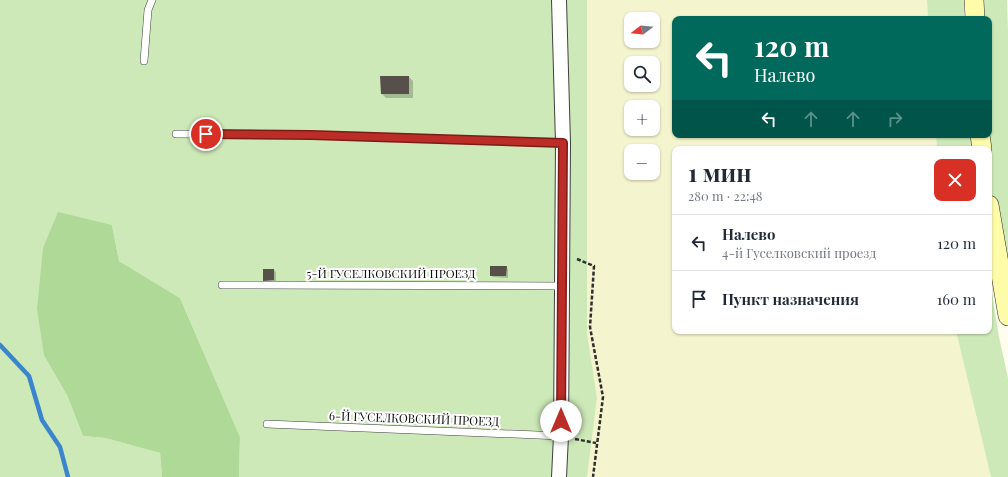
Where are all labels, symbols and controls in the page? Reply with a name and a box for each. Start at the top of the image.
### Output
north arrow [624,12,660,48]
map controls [624,12,660,180]
text: 120 m [754,27,829,64]
icon: left [688,32,740,84]
button: search [624,56,660,92]
text: Налево [754,63,815,87]
button: + [624,100,660,136]
icon: left [758,108,780,130]
icon: ahead [800,108,822,130]
icon: ahead [842,108,864,130]
icon: right [884,108,906,130]
pin [189,117,223,151]
icon: arrive [195,123,217,145]
button: − [624,144,660,180]
text: 1 мин [688,156,752,188]
button: close [934,159,976,201]
text: 280 m · 22:48 [688,187,763,204]
text: Налево [722,224,775,244]
icon: left [688,232,710,254]
text: 120 m [937,233,976,253]
text: 4-й Гуселковский проезд [722,244,876,261]
street label: 5-Й ГУСЕЛКОВСКИЙ ПРОЕЗД [306,265,476,281]
icon: arrive [688,288,710,310]
text: Пункт назначения [722,289,859,309]
text: 160 m [937,289,976,309]
position arrow [540,400,582,442]
street label: 6-Й ГУСЕЛКОВСКИЙ ПРОЕЗД [329,407,500,429]

